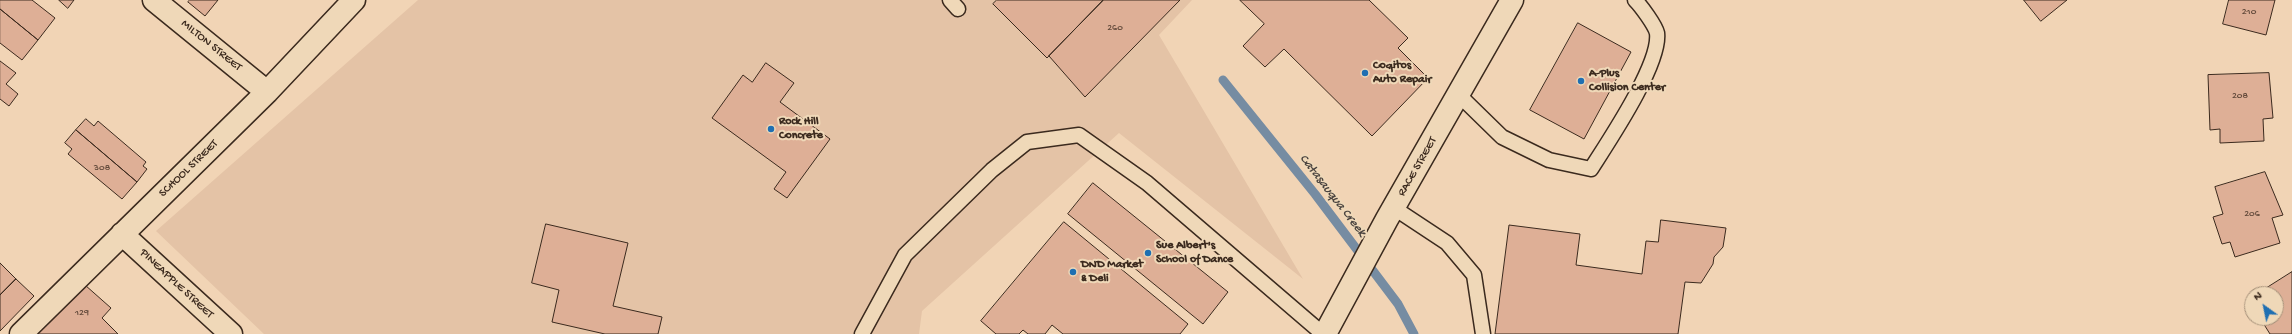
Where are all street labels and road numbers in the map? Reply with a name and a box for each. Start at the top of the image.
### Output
street label: MILTON STREET [178,17,244,75]
street label: RACE STREET [1395,135,1441,199]
street label: SCHOOL STREET [156,137,222,201]
street label: PINEAPPLE STREET [136,246,216,322]

